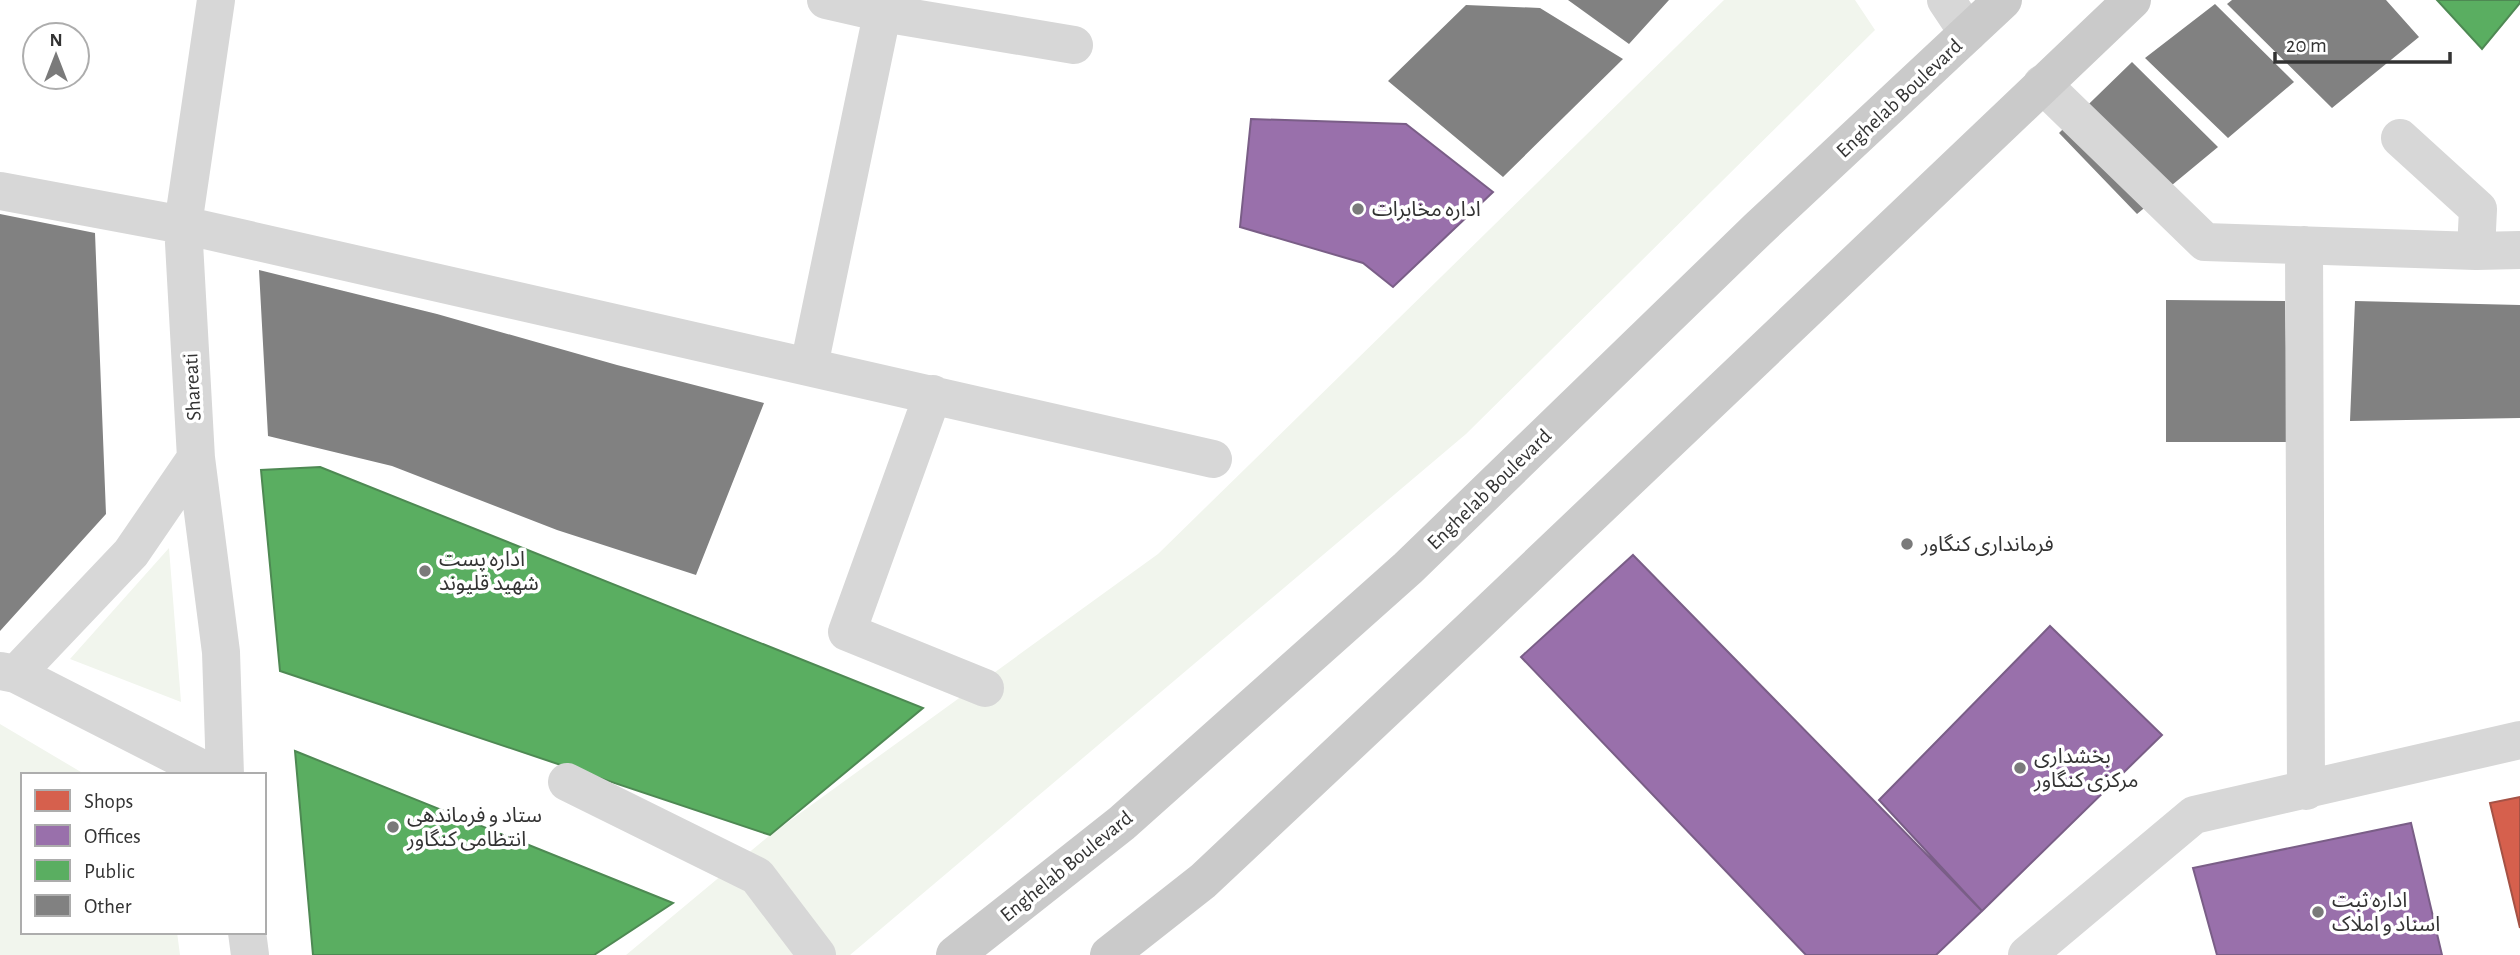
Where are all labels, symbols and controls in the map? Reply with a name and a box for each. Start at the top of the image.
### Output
north arrow [21,21,91,91]
scale bar [2275,21,2450,65]
text: N [49,31,63,50]
street label: Enghelab Boulevard [1832,35,1966,162]
text: 20 m [2286,35,2327,56]
place label: اداره مخابرات [1372,199,1481,221]
marker: اداره مخابرات [1350,201,1366,217]
street label: Shareati [180,352,205,422]
street label: Enghelab Boulevard [1423,425,1555,554]
place label: فرمانداری کنگاور [1920,533,2054,556]
marker: فرمانداری کنگاور [1899,536,1915,552]
place label: اداره پست شهید قلیوند [439,549,539,595]
marker: اداره پست شهید قلیوند [417,563,433,579]
place label: بخشداری مرکزی کنگاور [2033,746,2139,792]
marker: بخشداری مرکزی کنگاور [2012,760,2028,776]
legend [21,773,266,934]
text: Shops [84,791,133,812]
place label: ستاد و فرماندهی انتظامی کنگاور [406,805,542,851]
street label: Enghelab Boulevard [996,807,1136,926]
marker: ستاد و فرماندهی انتظامی کنگاور [385,819,401,835]
text: Offices [84,826,141,847]
text: Public [84,861,134,882]
place label: اداره ثبت اسناد و املاک [2332,890,2440,936]
text: Other [84,896,132,917]
marker: اداره ثبت اسناد و املاک [2310,904,2326,920]

